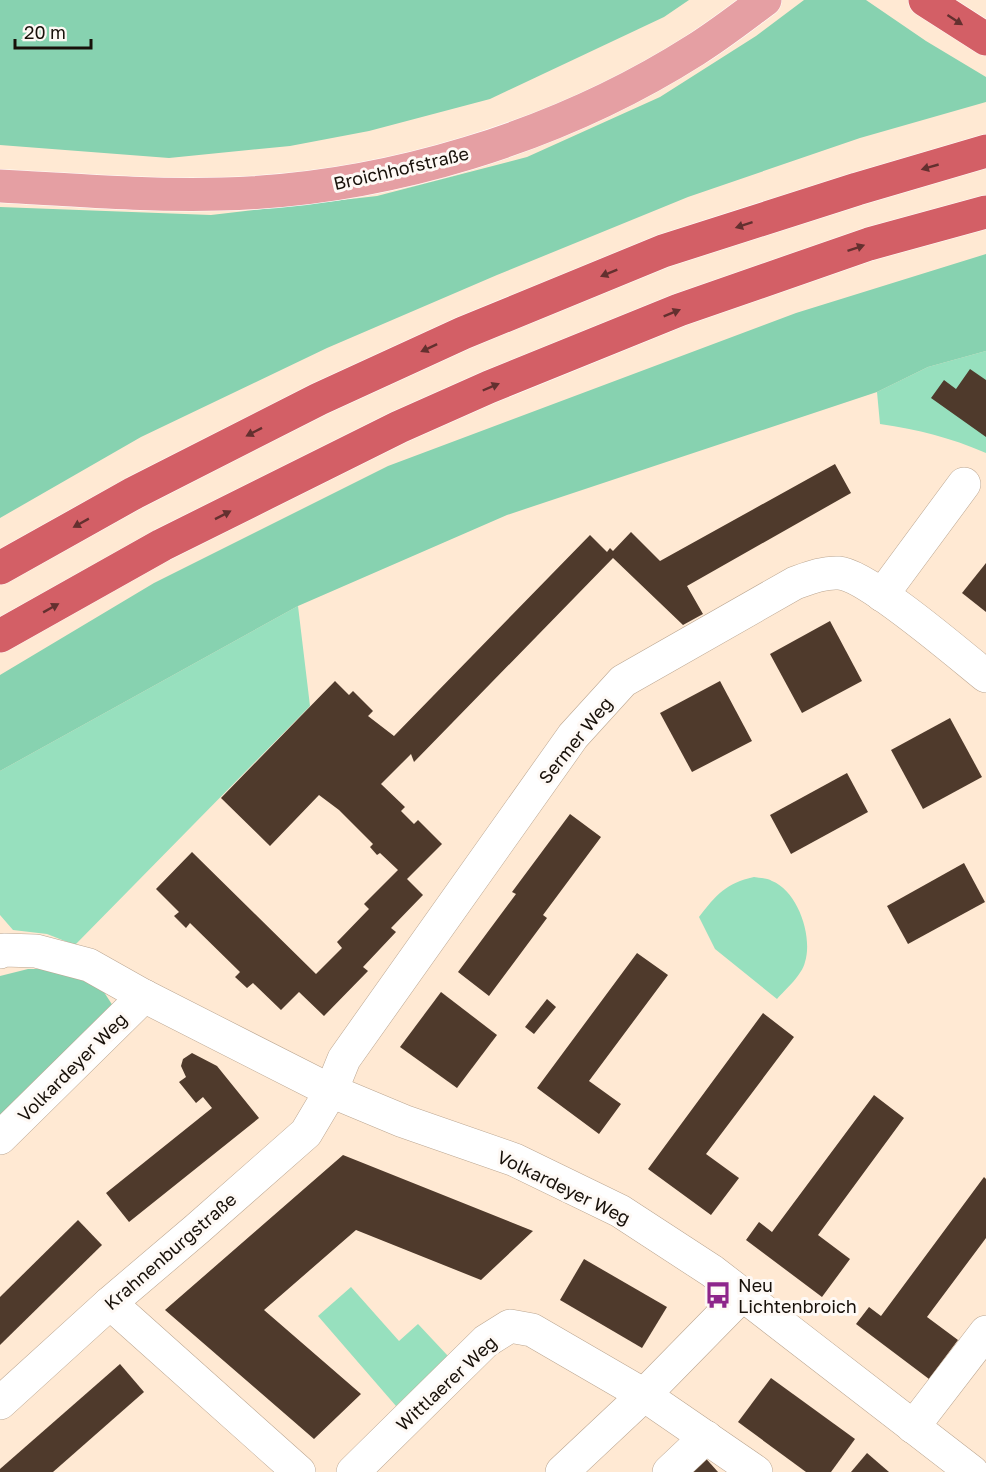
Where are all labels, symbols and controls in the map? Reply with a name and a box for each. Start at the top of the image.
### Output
scale bar [15,12,92,50]
one-way arrow [947,14,963,25]
text: 20 m [24,21,66,43]
street label: Broichhofstraße [331,142,471,194]
one-way arrow [921,163,939,172]
one-way arrow [735,221,753,230]
one-way arrow [847,243,865,253]
one-way arrow [600,268,618,278]
one-way arrow [663,308,681,318]
one-way arrow [420,343,438,353]
one-way arrow [482,382,500,391]
one-way arrow [245,427,262,437]
one-way arrow [214,510,231,520]
one-way arrow [72,518,89,528]
one-way arrow [43,602,59,613]
street label: Sermer Weg [533,692,617,788]
street label: Volkardeyer Weg [13,1008,131,1126]
street label: Volkardeyer Weg [494,1145,634,1229]
street label: Krahnenburgstraße [100,1188,240,1314]
place label: Neu Lichtenbroich [738,1274,857,1317]
bus stop icon: Neu Lichtenbroich [703,1280,733,1310]
street label: Wittlaerer Weg [391,1331,501,1435]

